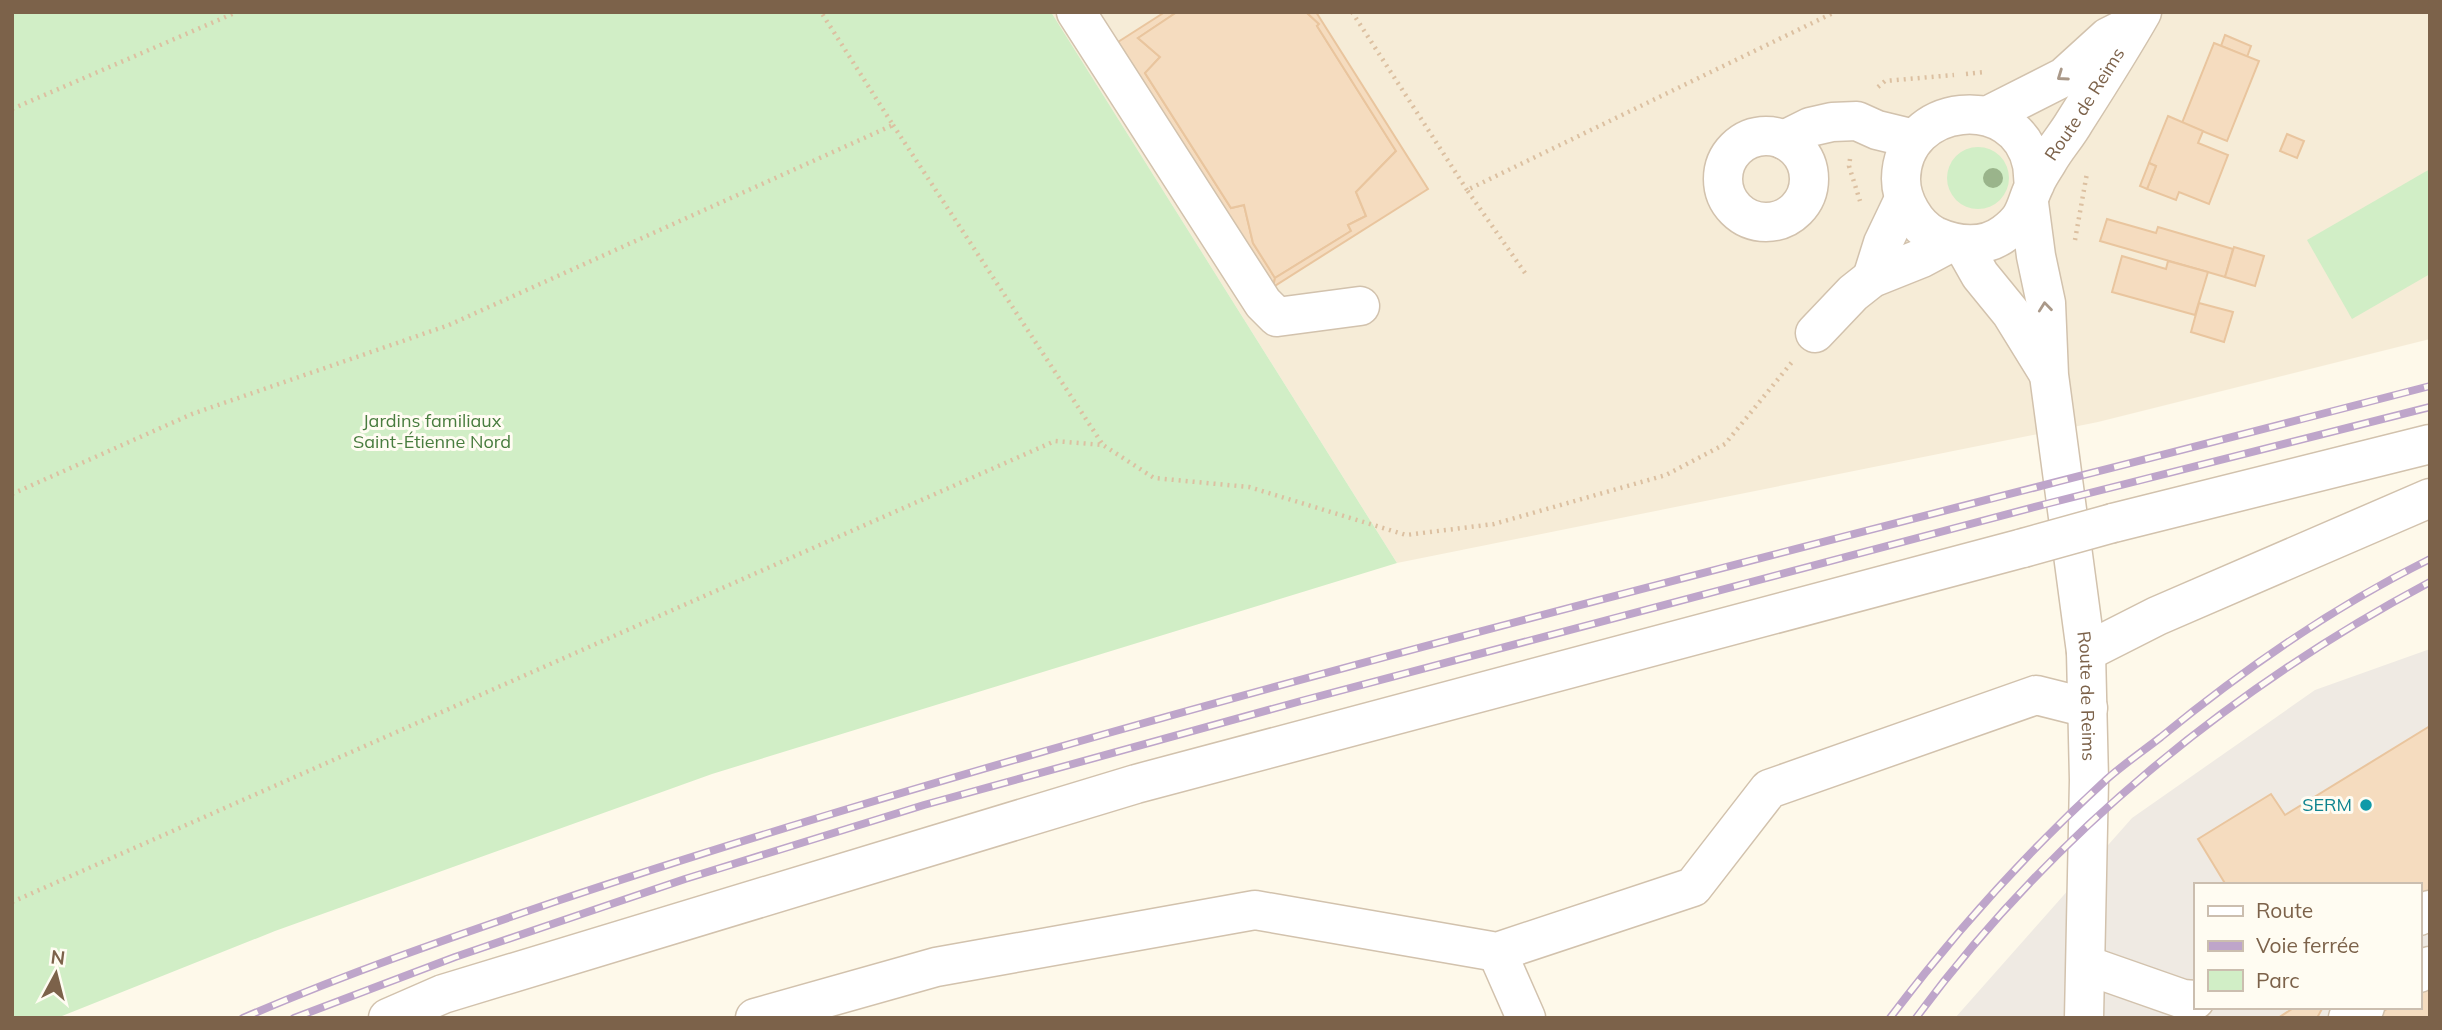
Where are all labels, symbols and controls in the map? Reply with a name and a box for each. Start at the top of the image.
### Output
street label: Route de Reims [2039,43,2129,165]
one-way arrow [2057,68,2070,80]
one-way arrow [2038,301,2053,313]
park label: Jardins familiaux Saint-Étienne Nord [353,409,511,453]
street label: Route de Reims [2072,630,2101,761]
place label: SERM [2302,793,2352,816]
marker: SERM [2358,797,2374,813]
legend [2194,883,2421,1009]
text: Route [2256,897,2313,923]
text: Voie ferrée [2256,932,2360,958]
north arrow [21,939,91,1009]
text: N [49,944,67,970]
text: Parc [2256,967,2300,993]

